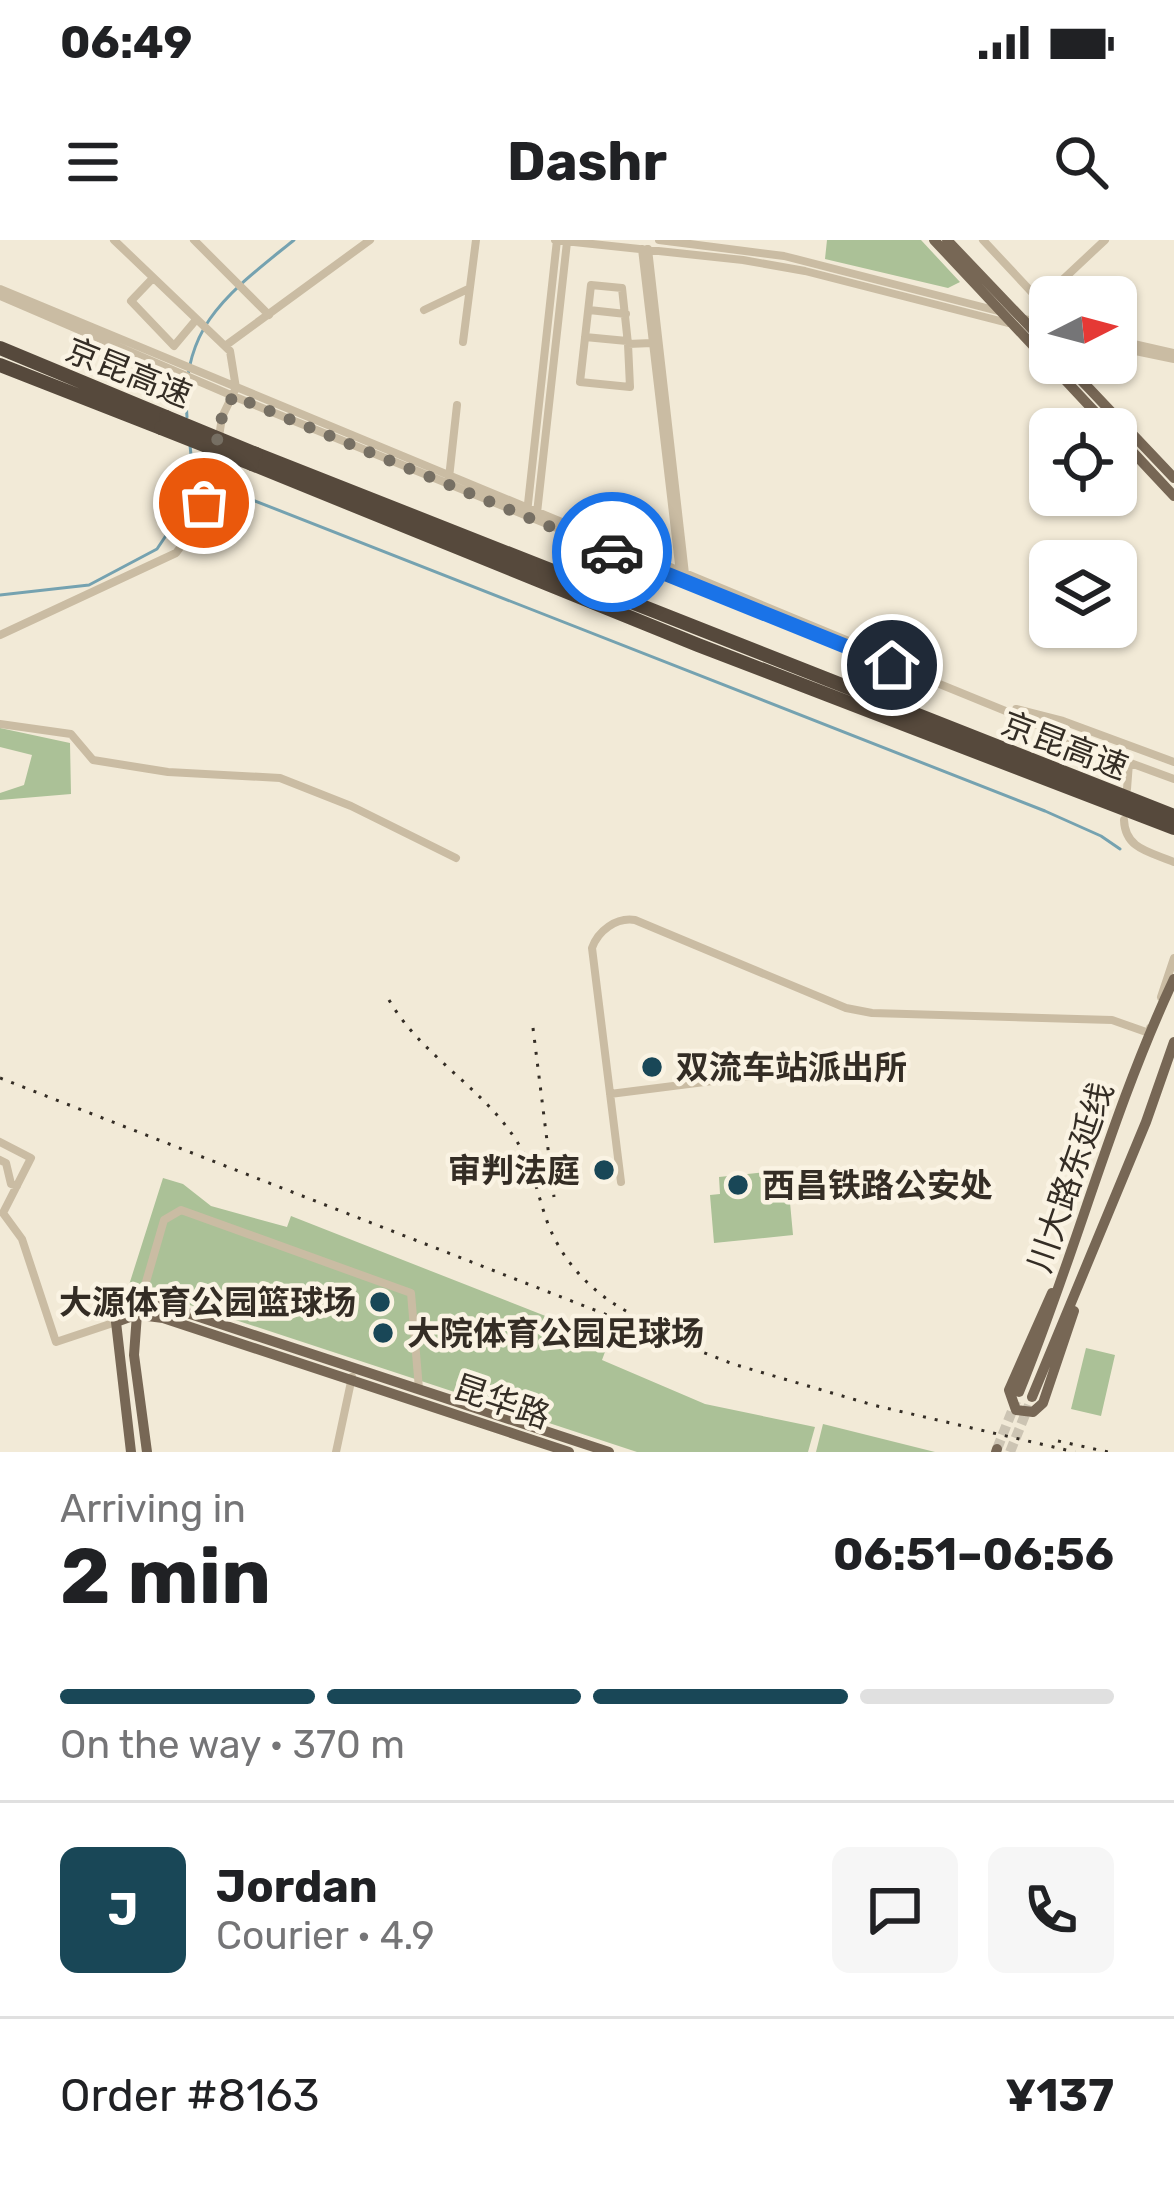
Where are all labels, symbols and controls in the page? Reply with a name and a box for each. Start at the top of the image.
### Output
text: 06:49 [60,16,192,69]
icon: menu [60,129,126,195]
icon: search [1048,129,1114,195]
text: Dashr [507,130,667,194]
north arrow [1029,276,1137,384]
map controls [1029,276,1137,648]
street label: 京昆高速 [60,330,197,415]
button: locate [1029,408,1137,516]
pin [153,452,255,554]
icon: bag [171,470,237,536]
courier [552,492,672,612]
icon: car [579,519,645,585]
button: layers [1029,540,1137,648]
pin [841,614,943,716]
icon: home [859,632,925,698]
street label: 京昆高速 [996,704,1133,787]
place label: 双流车站派出所 [676,1048,907,1087]
marker: 双流车站派出所 [639,1054,665,1080]
street label: 川大路东延线 [1020,1077,1121,1277]
place label: 审判法庭 [448,1151,580,1190]
marker: 审判法庭 [591,1157,617,1183]
place label: 西昌铁路公安处 [762,1166,993,1205]
marker: 西昌铁路公安处 [725,1172,751,1198]
place label: 大源体育公园篮球场 [59,1283,356,1322]
marker: 大源体育公园篮球场 [367,1289,393,1315]
place label: 大院体育公园足球场 [407,1314,704,1353]
marker: 大院体育公园足球场 [370,1320,396,1346]
street label: 昆华路 [449,1367,555,1436]
text: Arriving in [60,1486,246,1532]
text: 06:51–06:56 [833,1528,1114,1581]
text: 2 min [60,1530,271,1623]
text: On the way · 370 m [60,1722,405,1768]
button: chat [832,1847,958,1973]
button: phone [988,1847,1114,1973]
text: Jordan [216,1860,378,1913]
text: J [108,1883,138,1936]
text: Courier · 4.9 [216,1913,435,1959]
text: Order #8163 [60,2069,320,2122]
text: ¥137 [1005,2069,1114,2122]

